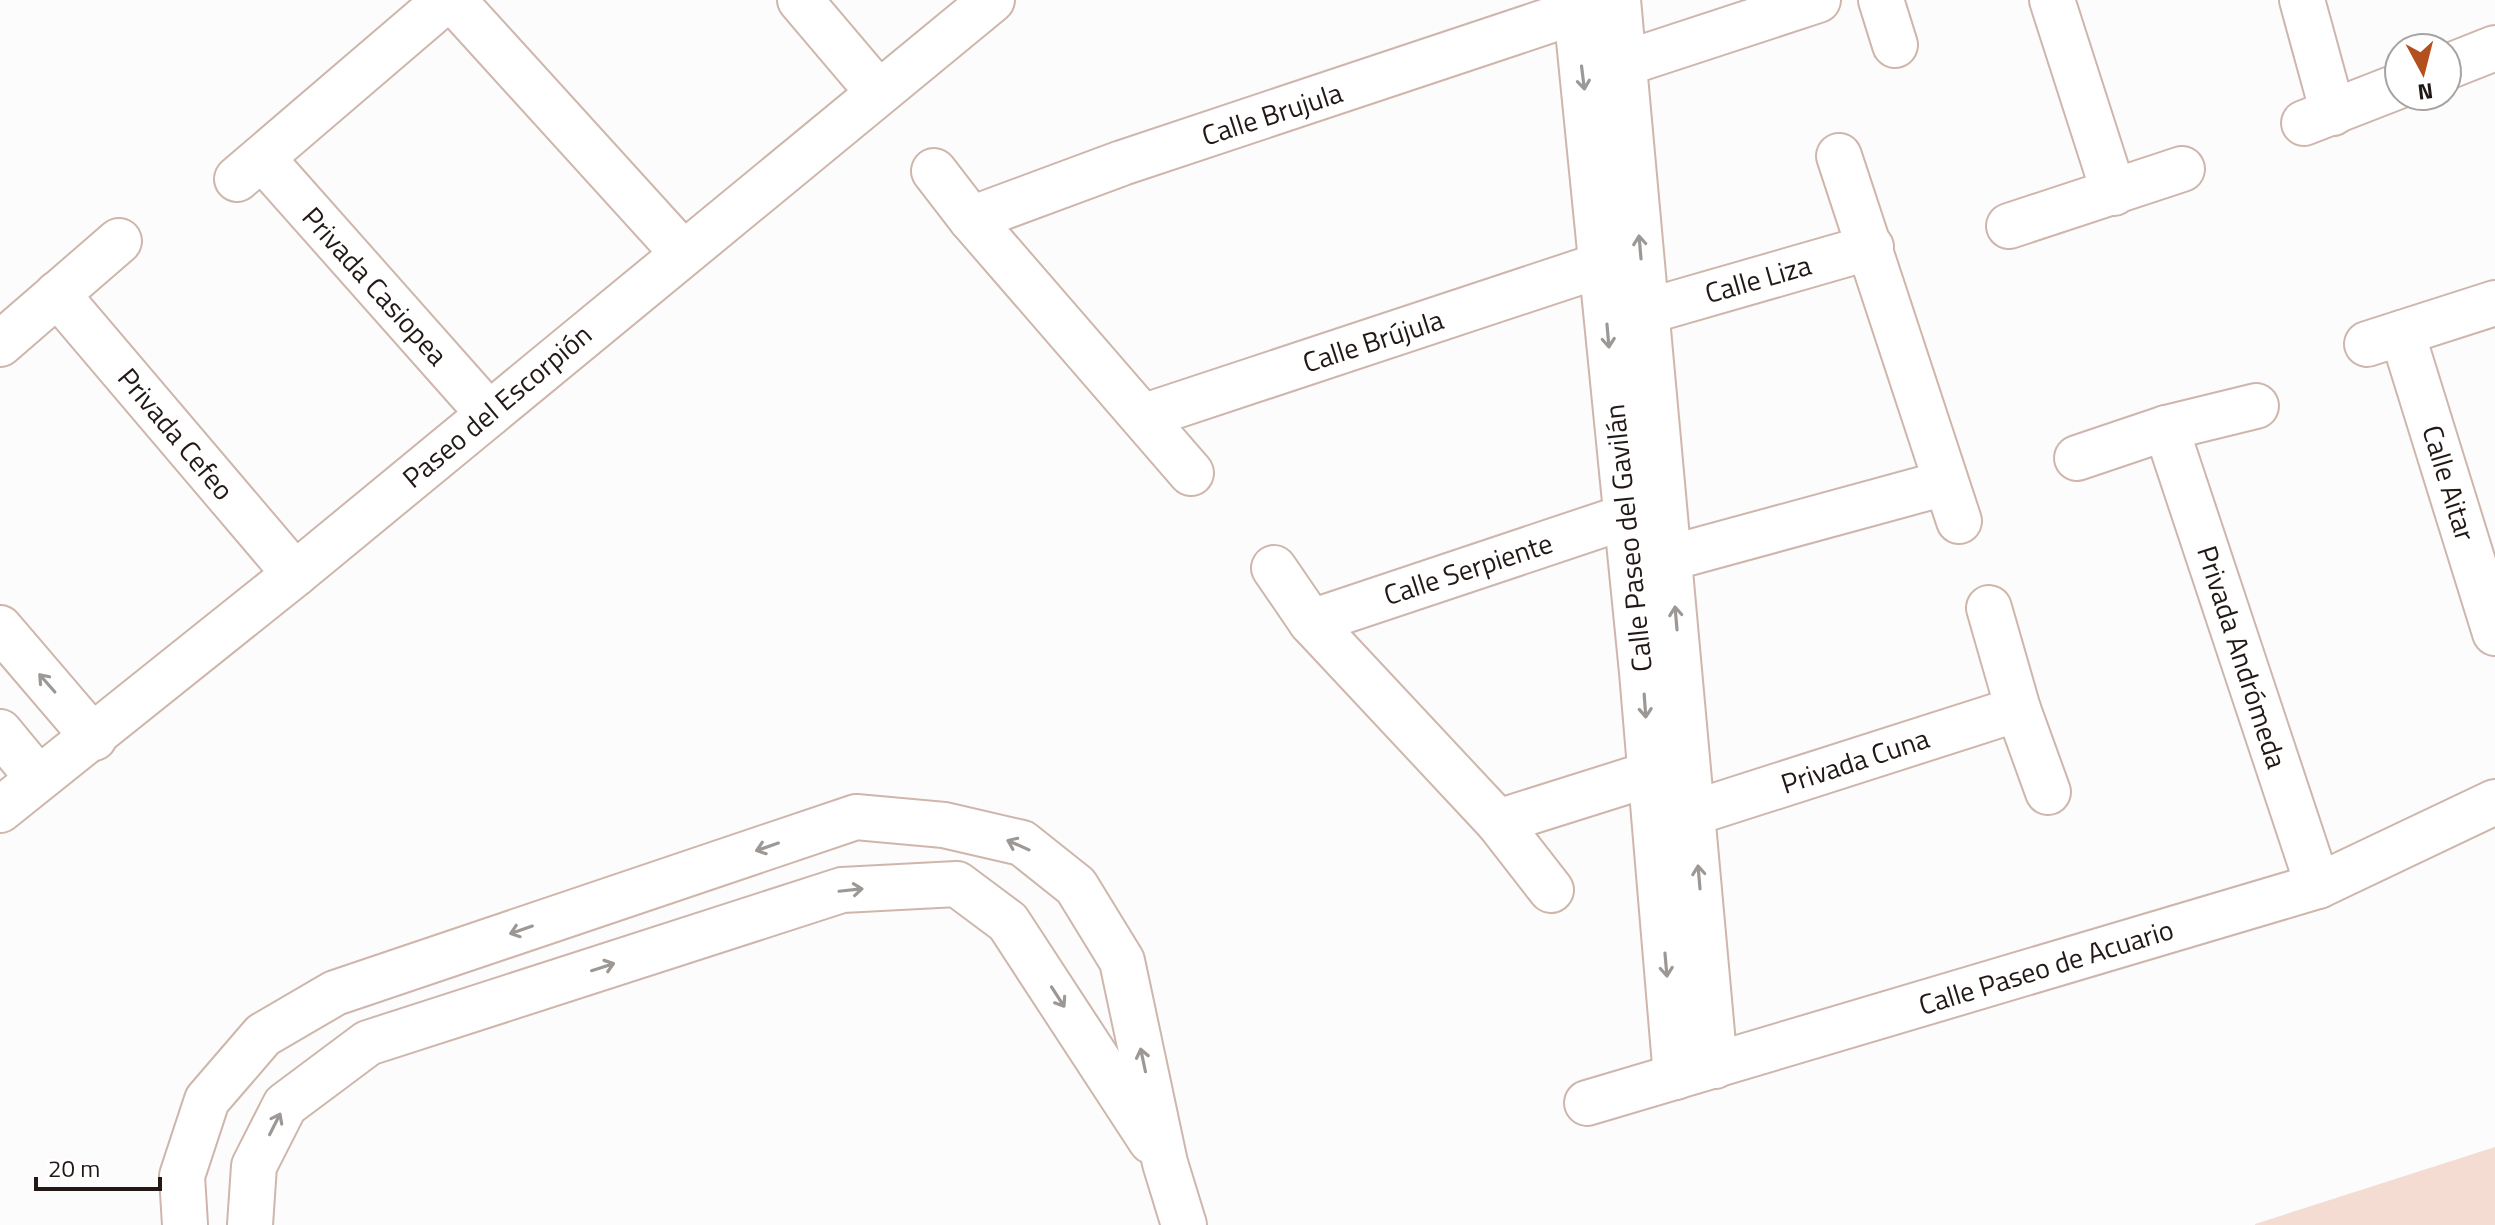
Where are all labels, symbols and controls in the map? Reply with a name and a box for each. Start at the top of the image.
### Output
north arrow [2383,32,2463,112]
one-way arrow [1576,64,1591,90]
street label: Calle Brujula [1196,71,1348,156]
text: N [2416,74,2435,110]
street label: Privada Casiopea [292,197,459,375]
one-way arrow [1632,235,1647,261]
street label: Calle Liza [1700,243,1816,314]
street label: Calle Brújula [1297,298,1449,383]
street label: Paseo del Escorpión [393,313,601,498]
one-way arrow [1601,322,1616,349]
street label: Privada Cefeo [108,358,245,509]
street label: Calle Paseo del Gavilán [1592,402,1663,674]
street label: Calle Aitar [2412,420,2488,546]
street label: Calle Serpiente [1378,521,1558,616]
street label: Privada Andrómeda [2186,540,2299,774]
one-way arrow [1668,605,1683,632]
one-way arrow [38,673,56,694]
one-way arrow [1638,692,1653,719]
street label: Privada Cuna [1775,716,1935,805]
one-way arrow [1007,836,1031,851]
one-way arrow [755,841,780,856]
one-way arrow [1691,864,1706,891]
one-way arrow [837,883,864,898]
street label: Calle Paseo de Acuario [1913,907,2179,1026]
one-way arrow [508,924,533,939]
one-way arrow [1659,952,1674,978]
one-way arrow [590,959,615,974]
one-way arrow [1050,985,1066,1008]
one-way arrow [1135,1047,1150,1073]
one-way arrow [268,1113,283,1137]
scale bar [36,1141,160,1191]
text: 20 m [48,1150,100,1186]

